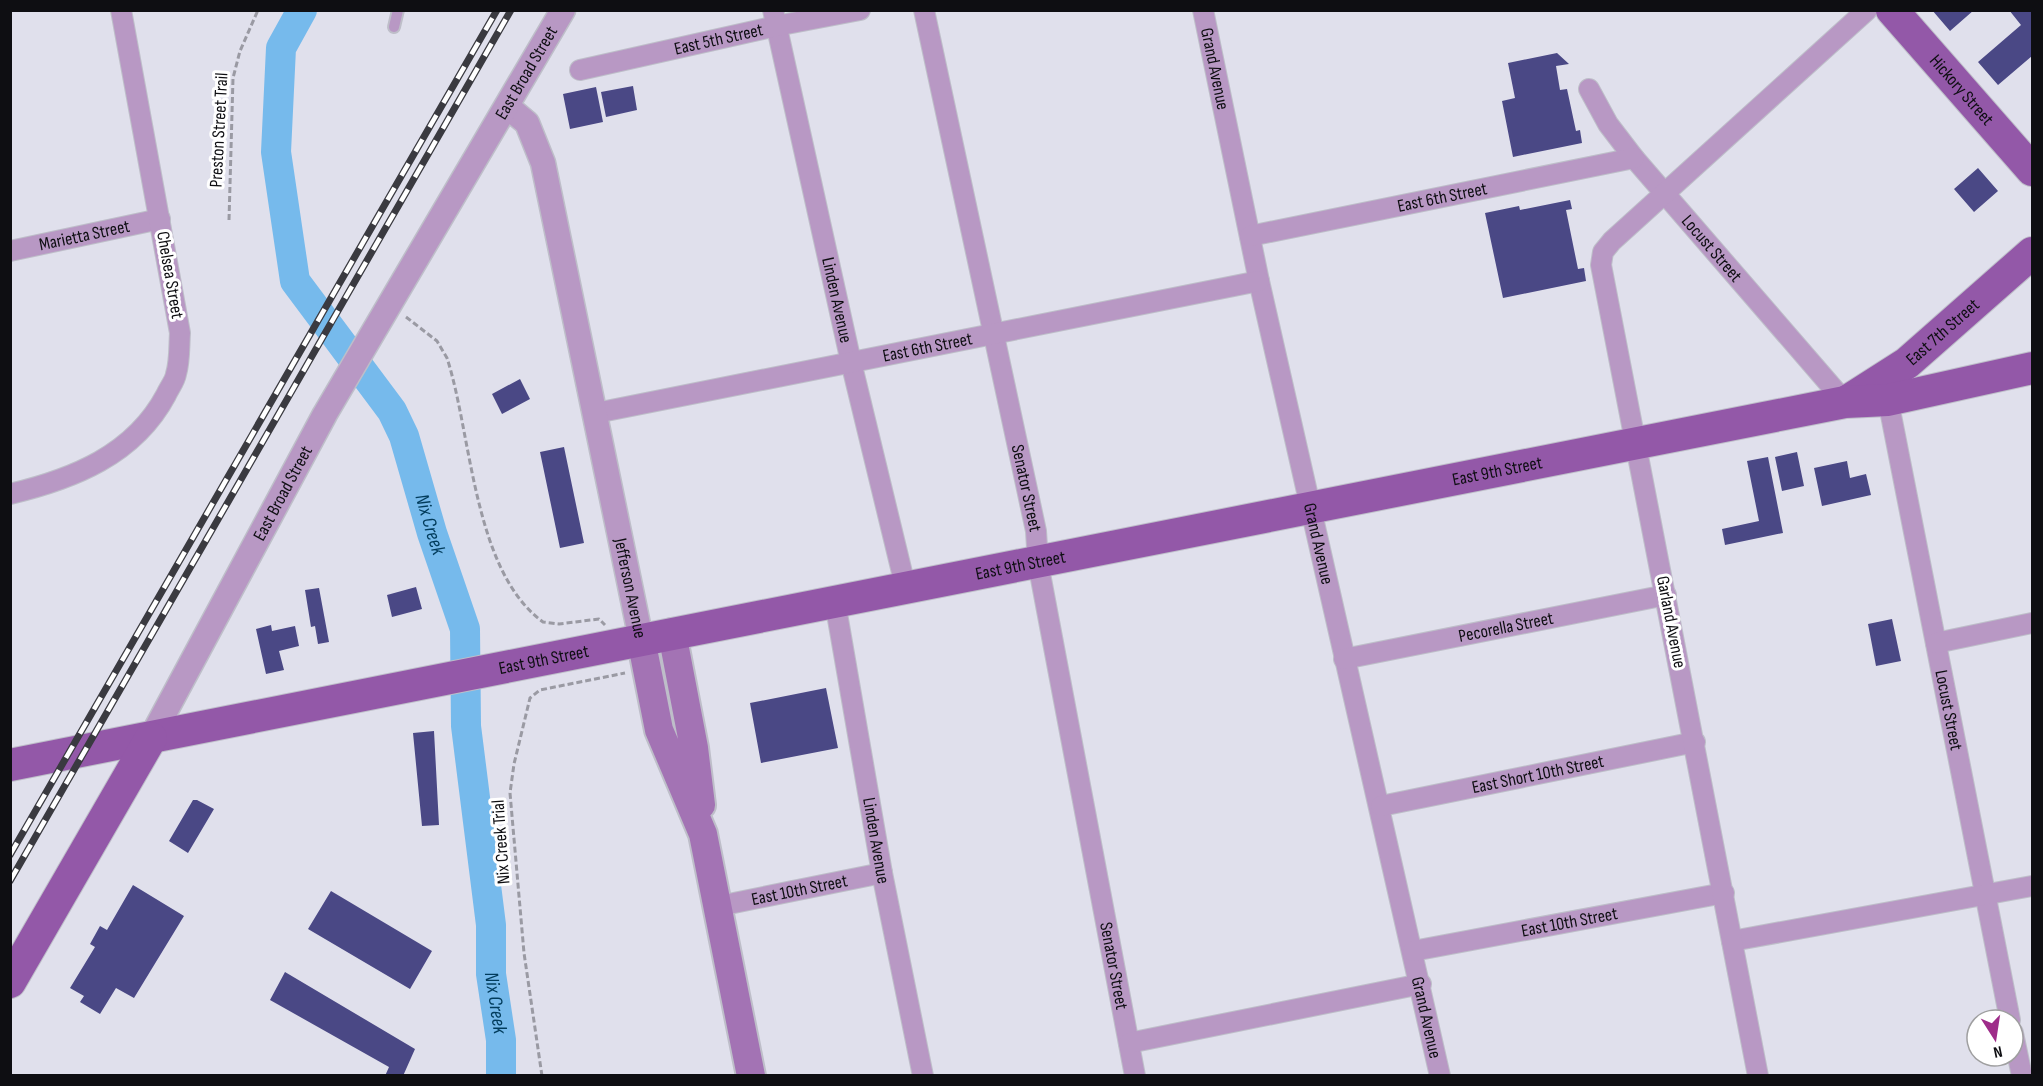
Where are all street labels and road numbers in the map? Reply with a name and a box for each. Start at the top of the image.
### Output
street label: East 5th Street [672,19,765,59]
street label: East Broad Street [491,22,562,123]
street label: Grand Avenue [1196,26,1234,112]
street label: Hickory Street [1925,50,1999,130]
street label: Preston Street Trail [206,72,232,188]
street label: East 6th Street [1395,178,1489,216]
street label: Locust Street [1677,211,1747,286]
street label: Marietta Street [37,215,132,255]
street label: Chelsea Street [152,230,188,321]
street label: Linden Avenue [818,255,857,345]
street label: East 7th Street [1902,294,1984,370]
street label: East 6th Street [881,328,975,366]
street label: East Broad Street [249,442,317,544]
street label: Senator Street [1007,443,1046,534]
street label: East 9th Street [1450,452,1544,490]
street label: Grand Avenue [1299,501,1338,586]
street label: Jefferson Avenue [610,535,651,640]
street label: East 9th Street [974,546,1068,584]
street label: Garland Avenue [1652,574,1690,670]
street label: Pecorella Street [1457,607,1556,647]
street label: East 9th Street [497,640,591,679]
street label: Locust Street [1931,668,1967,753]
street label: East Short 10th Street [1470,750,1606,798]
street label: Linden Avenue [859,796,894,885]
street label: Nix Creek Trial [488,799,514,885]
street label: East 10th Street [750,870,850,910]
street label: East 10th Street [1519,903,1620,941]
street label: Senator Street [1096,920,1133,1012]
street label: Grand Avenue [1407,975,1446,1060]

